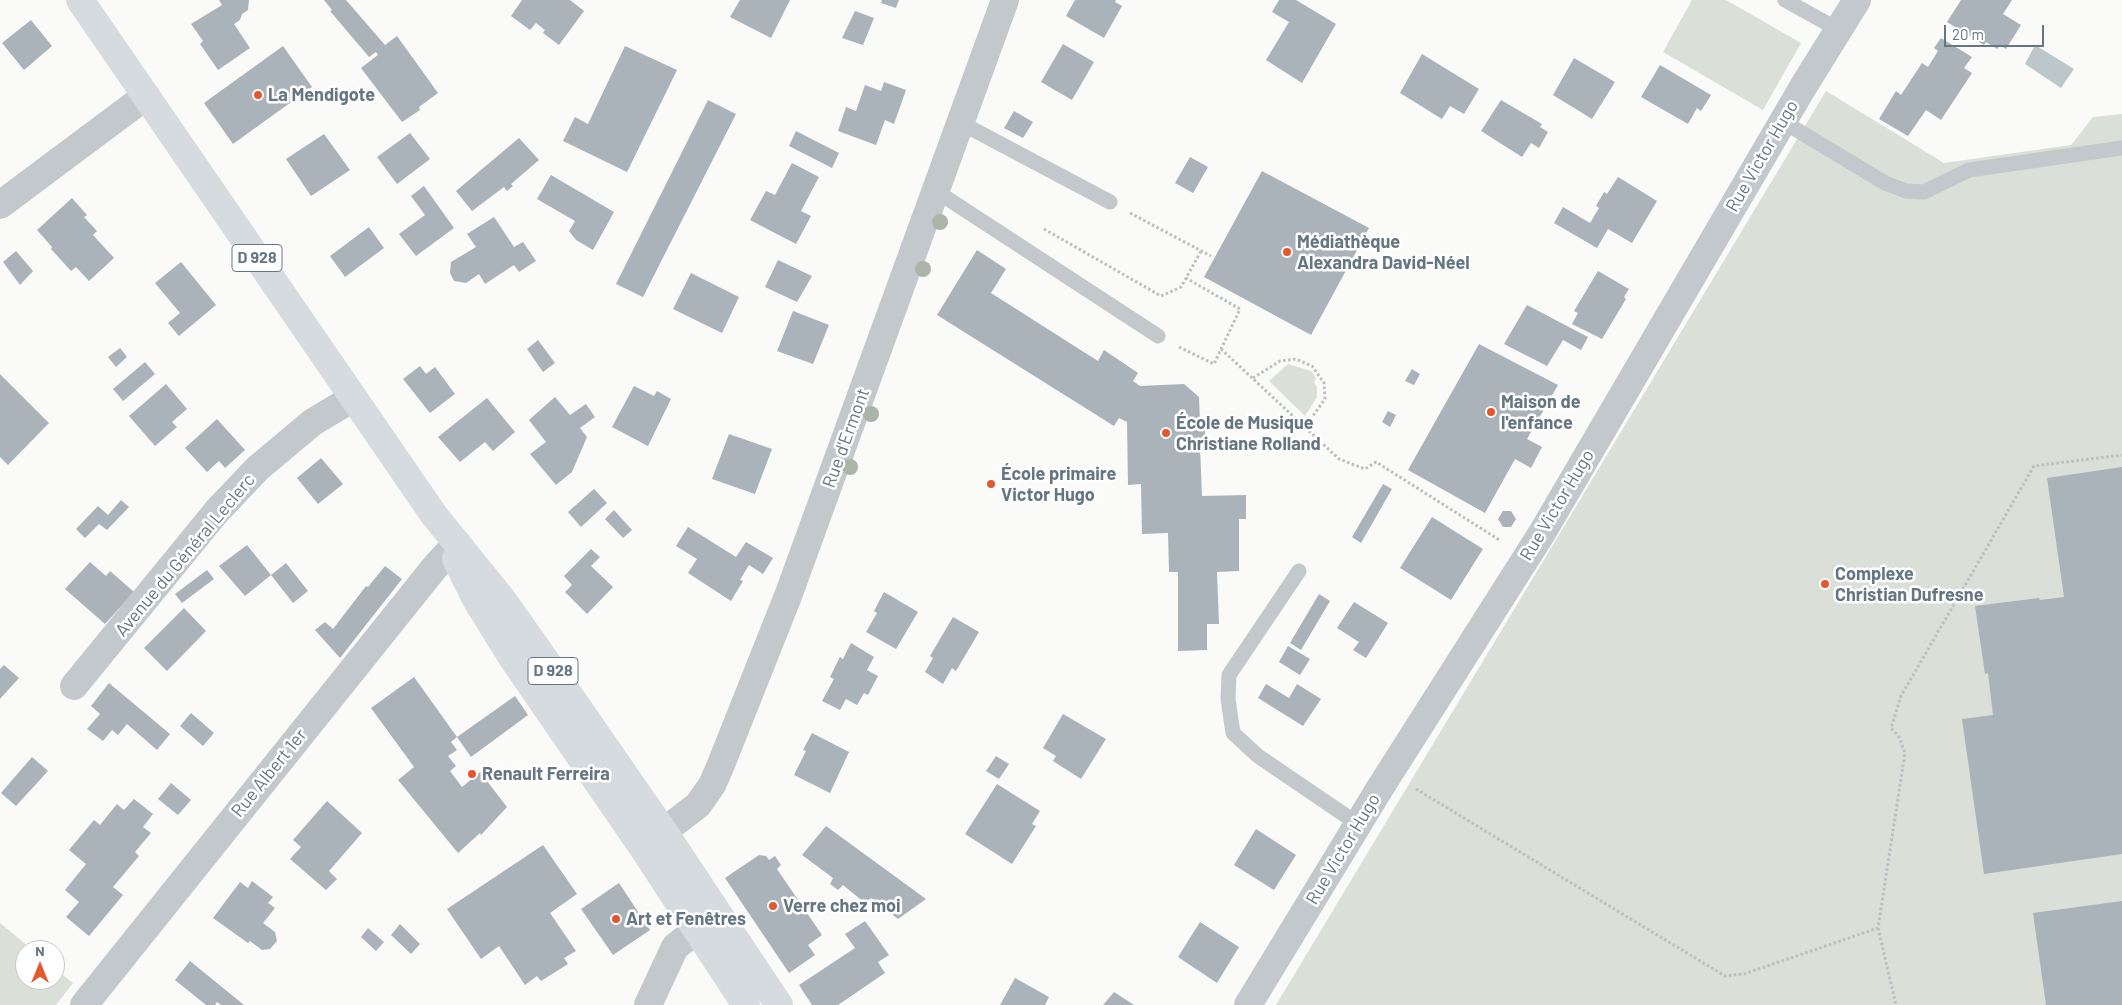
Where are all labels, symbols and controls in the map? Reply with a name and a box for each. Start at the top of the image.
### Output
scale bar [1947,15,2047,47]
text: 20 m [1952,25,1984,43]
place label: La Mendigote [268,84,375,106]
marker: La Mendigote [252,89,264,101]
street label: Rue Victor Hugo [1721,96,1803,216]
place label: Médiathèque Alexandra David-Néel [1297,231,1470,274]
road number: D 928 [232,244,282,272]
marker: Médiathèque Alexandra David-Néel [1281,246,1293,258]
street label: Rue d'Ermont [818,385,874,491]
place label: Maison de l'enfance [1501,391,1580,434]
marker: Maison de l'enfance [1485,406,1497,418]
place label: École de Musique Christiane Rolland [1176,412,1321,454]
marker: École de Musique Christiane Rolland [1160,427,1172,439]
street label: Rue Victor Hugo [1515,446,1599,564]
place label: École primaire Victor Hugo [1001,463,1116,506]
street label: Avenue du Général Leclerc [111,469,259,641]
marker: École primaire Victor Hugo [985,478,997,490]
place label: Complexe Christian Dufresne [1835,563,1983,606]
marker: Complexe Christian Dufresne [1819,578,1831,590]
road number: D 928 [528,658,578,684]
street label: Rue Albert 1er [227,724,311,822]
place label: Renault Ferreira [482,763,610,785]
marker: Renault Ferreira [466,768,478,780]
street label: Rue Victor Hugo [1301,790,1385,908]
place label: Verre chez moi [783,895,901,917]
marker: Verre chez moi [767,900,779,912]
place label: Art et Fenêtres [626,908,746,930]
marker: Art et Fenêtres [610,913,622,925]
north arrow [15,940,65,990]
text: N [35,942,45,959]

